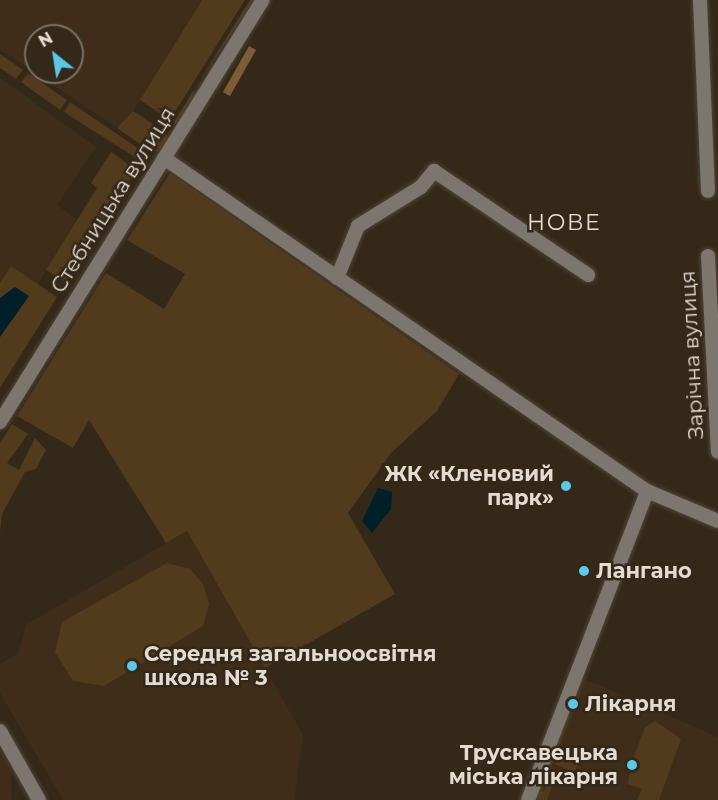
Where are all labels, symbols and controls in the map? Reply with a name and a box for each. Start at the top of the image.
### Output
north arrow [24,24,84,84]
text: N [35,28,56,51]
street label: Стебницька вулиця [46,102,180,298]
district label: НОВЕ [527,210,601,236]
street label: Зарічна вулиця [675,270,709,440]
place label: ЖК «Кленовий парк» [384,461,554,511]
marker: ЖК «Кленовий парк» [559,479,573,493]
place label: Лангано [596,558,692,584]
marker: Лангано [577,564,591,578]
place label: Середня загальноосвітня школа № 3 [144,641,436,691]
marker: Середня загальноосвітня школа № 3 [125,659,139,673]
place label: Лікарня [585,691,676,717]
marker: Лікарня [566,697,580,711]
place label: Трускавецька міська лікарня [449,740,618,790]
marker: Трускавецька міська лікарня [623,756,641,774]

